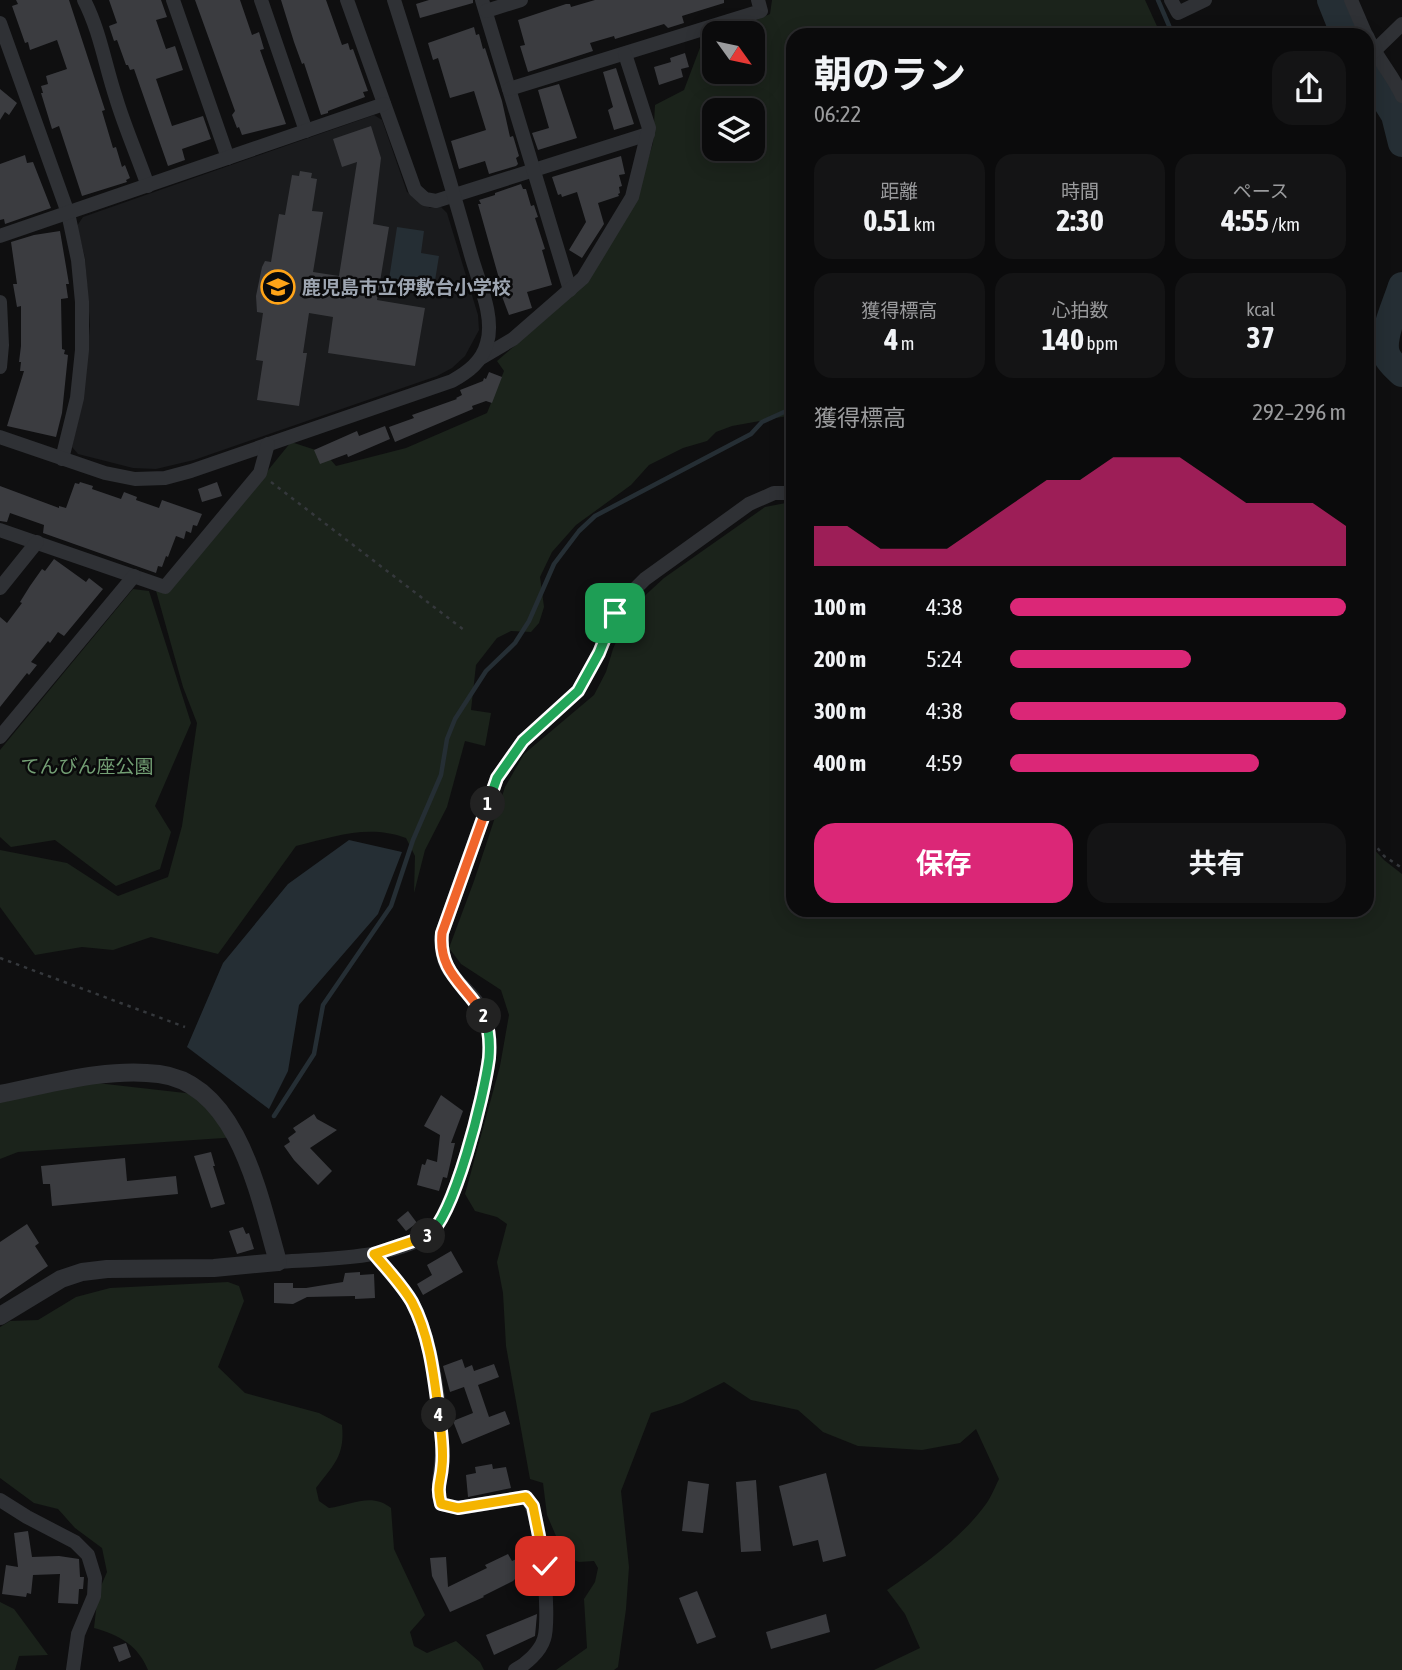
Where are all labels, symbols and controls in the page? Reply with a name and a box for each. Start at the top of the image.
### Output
north arrow [702,21,765,84]
map controls [702,21,765,161]
button: share [1272,51,1346,125]
text: 朝のラン [814,53,966,96]
button: layers [702,98,765,161]
text: 06:22 [814,101,861,127]
text: 距離 [880,180,918,202]
text: 時間 [1061,180,1099,202]
text: ペース [1233,180,1289,202]
text: 0.51 [863,203,911,237]
text: 2:30 [1056,203,1104,237]
text: 4:55 [1221,203,1269,237]
text: km [911,213,935,235]
text: /km [1269,213,1300,235]
school or university icon: 鹿児島市立伊敷台小学校 [259,268,297,306]
place label: 鹿児島市立伊敷台小学校 [302,276,511,298]
text: kcal [1246,298,1275,320]
text: 獲得標高 [861,299,937,321]
text: 心拍数 [1051,299,1109,321]
text: 37 [1247,320,1275,354]
text: 4 [884,322,898,356]
text: 140 [1042,322,1084,356]
text: m [898,332,915,354]
text: bpm [1084,332,1118,354]
text: 292–296 m [1252,399,1346,425]
text: 獲得標高 [814,405,906,431]
pin [585,583,645,643]
icon: arrive [596,594,634,632]
text: 100 m [814,594,866,620]
text: 4:38 [926,594,963,620]
text: 200 m [814,646,866,672]
text: 5:24 [926,646,963,672]
text: 300 m [814,698,866,724]
text: 4:38 [926,698,963,724]
text: 400 m [814,750,866,776]
text: 4:59 [926,750,963,776]
park label: てんびん座公園 [20,755,154,777]
pin: 1 [470,786,505,822]
text: 1 [483,792,492,814]
button: 保存 [814,823,1073,903]
button: 共有 [1087,823,1346,903]
pin: 2 [466,998,502,1034]
text: 2 [479,1004,488,1026]
pin: 3 [410,1218,446,1254]
text: 3 [423,1224,432,1246]
pin: 4 [422,1398,457,1432]
text: 4 [434,1403,443,1425]
pin [515,1536,575,1596]
icon: check [526,1547,564,1585]

